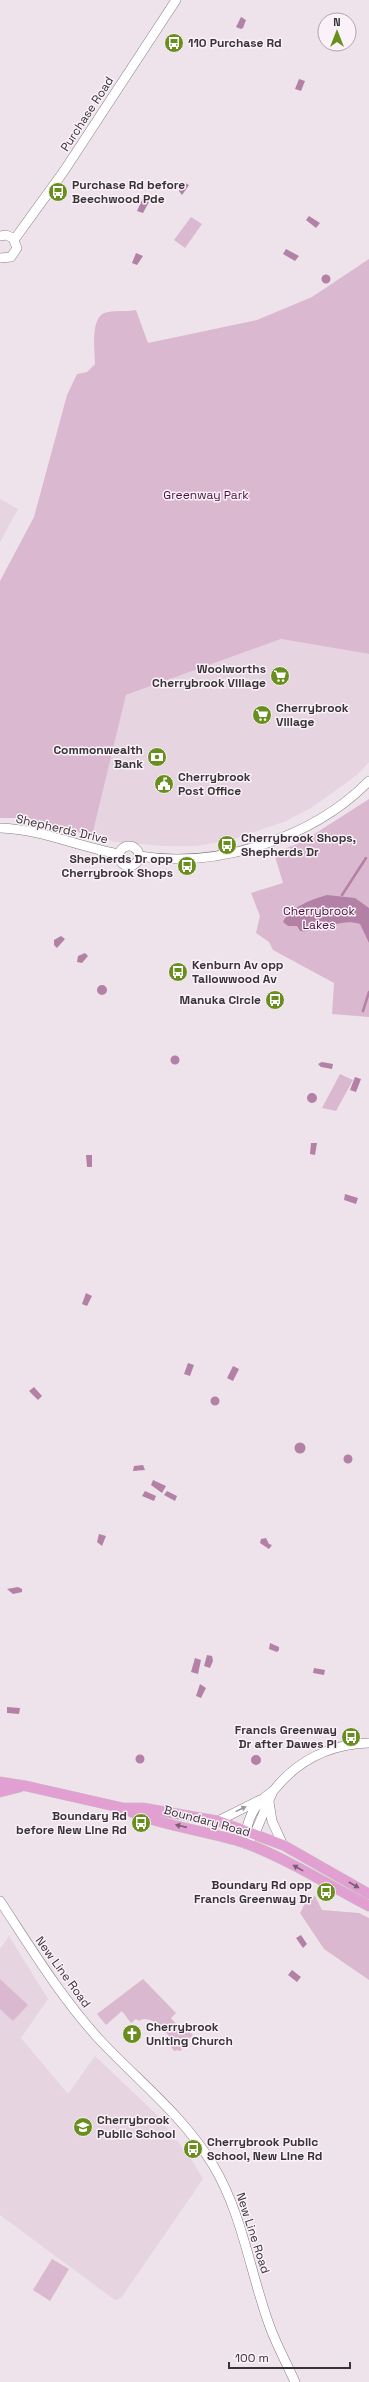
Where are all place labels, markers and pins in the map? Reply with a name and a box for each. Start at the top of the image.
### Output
bus stop icon: 110 Purchase Rd [163,32,185,54]
place label: 110 Purchase Rd [188,35,282,51]
place label: Purchase Rd before Beechwood Pde [72,177,185,207]
bus stop icon: Purchase Rd before Beechwood Pde [47,181,69,203]
place label: Woolworths Cherrybrook Village [152,661,266,691]
supermarket icon: Woolworths Cherrybrook Village [269,665,291,687]
place label: Cherrybrook Village [276,700,349,730]
supermarket icon: Cherrybrook Village [251,704,273,726]
place label: Commonwealth Bank [53,742,143,772]
bank icon: Commonwealth Bank [146,746,168,768]
place label: Cherrybrook Post Office [178,769,251,799]
public building icon: Cherrybrook Post Office [153,773,175,795]
place label: Cherrybrook Shops, Shepherds Dr [241,830,356,860]
bus stop icon: Cherrybrook Shops, Shepherds Dr [216,834,238,856]
place label: Shepherds Dr opp Cherrybrook Shops [61,851,173,881]
bus stop icon: Shepherds Dr opp Cherrybrook Shops [176,855,198,877]
place label: Kenburn Av opp Tallowwood Av [192,957,284,987]
bus stop icon: Kenburn Av opp Tallowwood Av [167,961,189,983]
bus stop icon: Manuka Circle [264,989,286,1011]
place label: Manuka Circle [180,992,261,1008]
place label: Francis Greenway Dr after Dawes Pl [235,1722,337,1752]
bus stop icon: Francis Greenway Dr after Dawes Pl [340,1726,362,1748]
place label: Boundary Rd before New Line Rd [16,1808,127,1838]
bus stop icon: Boundary Rd before New Line Rd [130,1812,152,1834]
place label: Boundary Rd opp Francis Greenway Dr [194,1877,312,1907]
bus stop icon: Boundary Rd opp Francis Greenway Dr [315,1881,337,1903]
place label: Cherrybrook Uniting Church [146,2019,233,2049]
church icon: Cherrybrook Uniting Church [121,2023,143,2045]
place label: Cherrybrook Public School [97,2112,175,2142]
school or university icon: Cherrybrook Public School [72,2116,94,2138]
place label: Cherrybrook Public School, New Line Rd [207,2134,323,2164]
bus stop icon: Cherrybrook Public School, New Line Rd [182,2138,204,2160]

